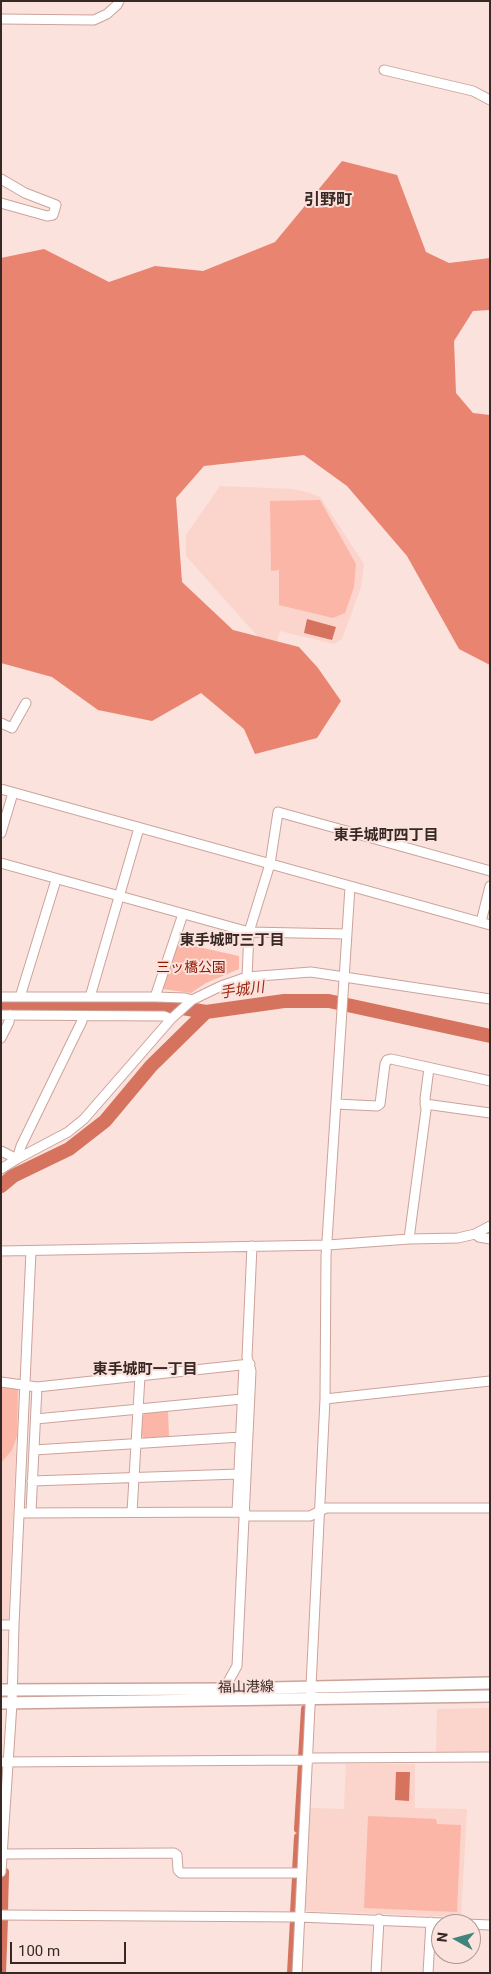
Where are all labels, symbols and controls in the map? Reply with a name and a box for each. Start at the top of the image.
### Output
district label: 引野町 [304,191,352,211]
district label: 東手城町四丁目 [334,827,438,845]
district label: 東手城町三丁目 [180,932,284,950]
park label: 三ッ橋公園 [156,960,226,976]
water label: 手城川 [218,979,266,1003]
district label: 東手城町一丁目 [93,1361,197,1379]
street label: 福山港線 [218,1679,274,1697]
north arrow [431,1914,481,1964]
text: N [434,1931,451,1943]
scale bar [12,1932,129,1964]
text: 100 m [18,1942,60,1960]

